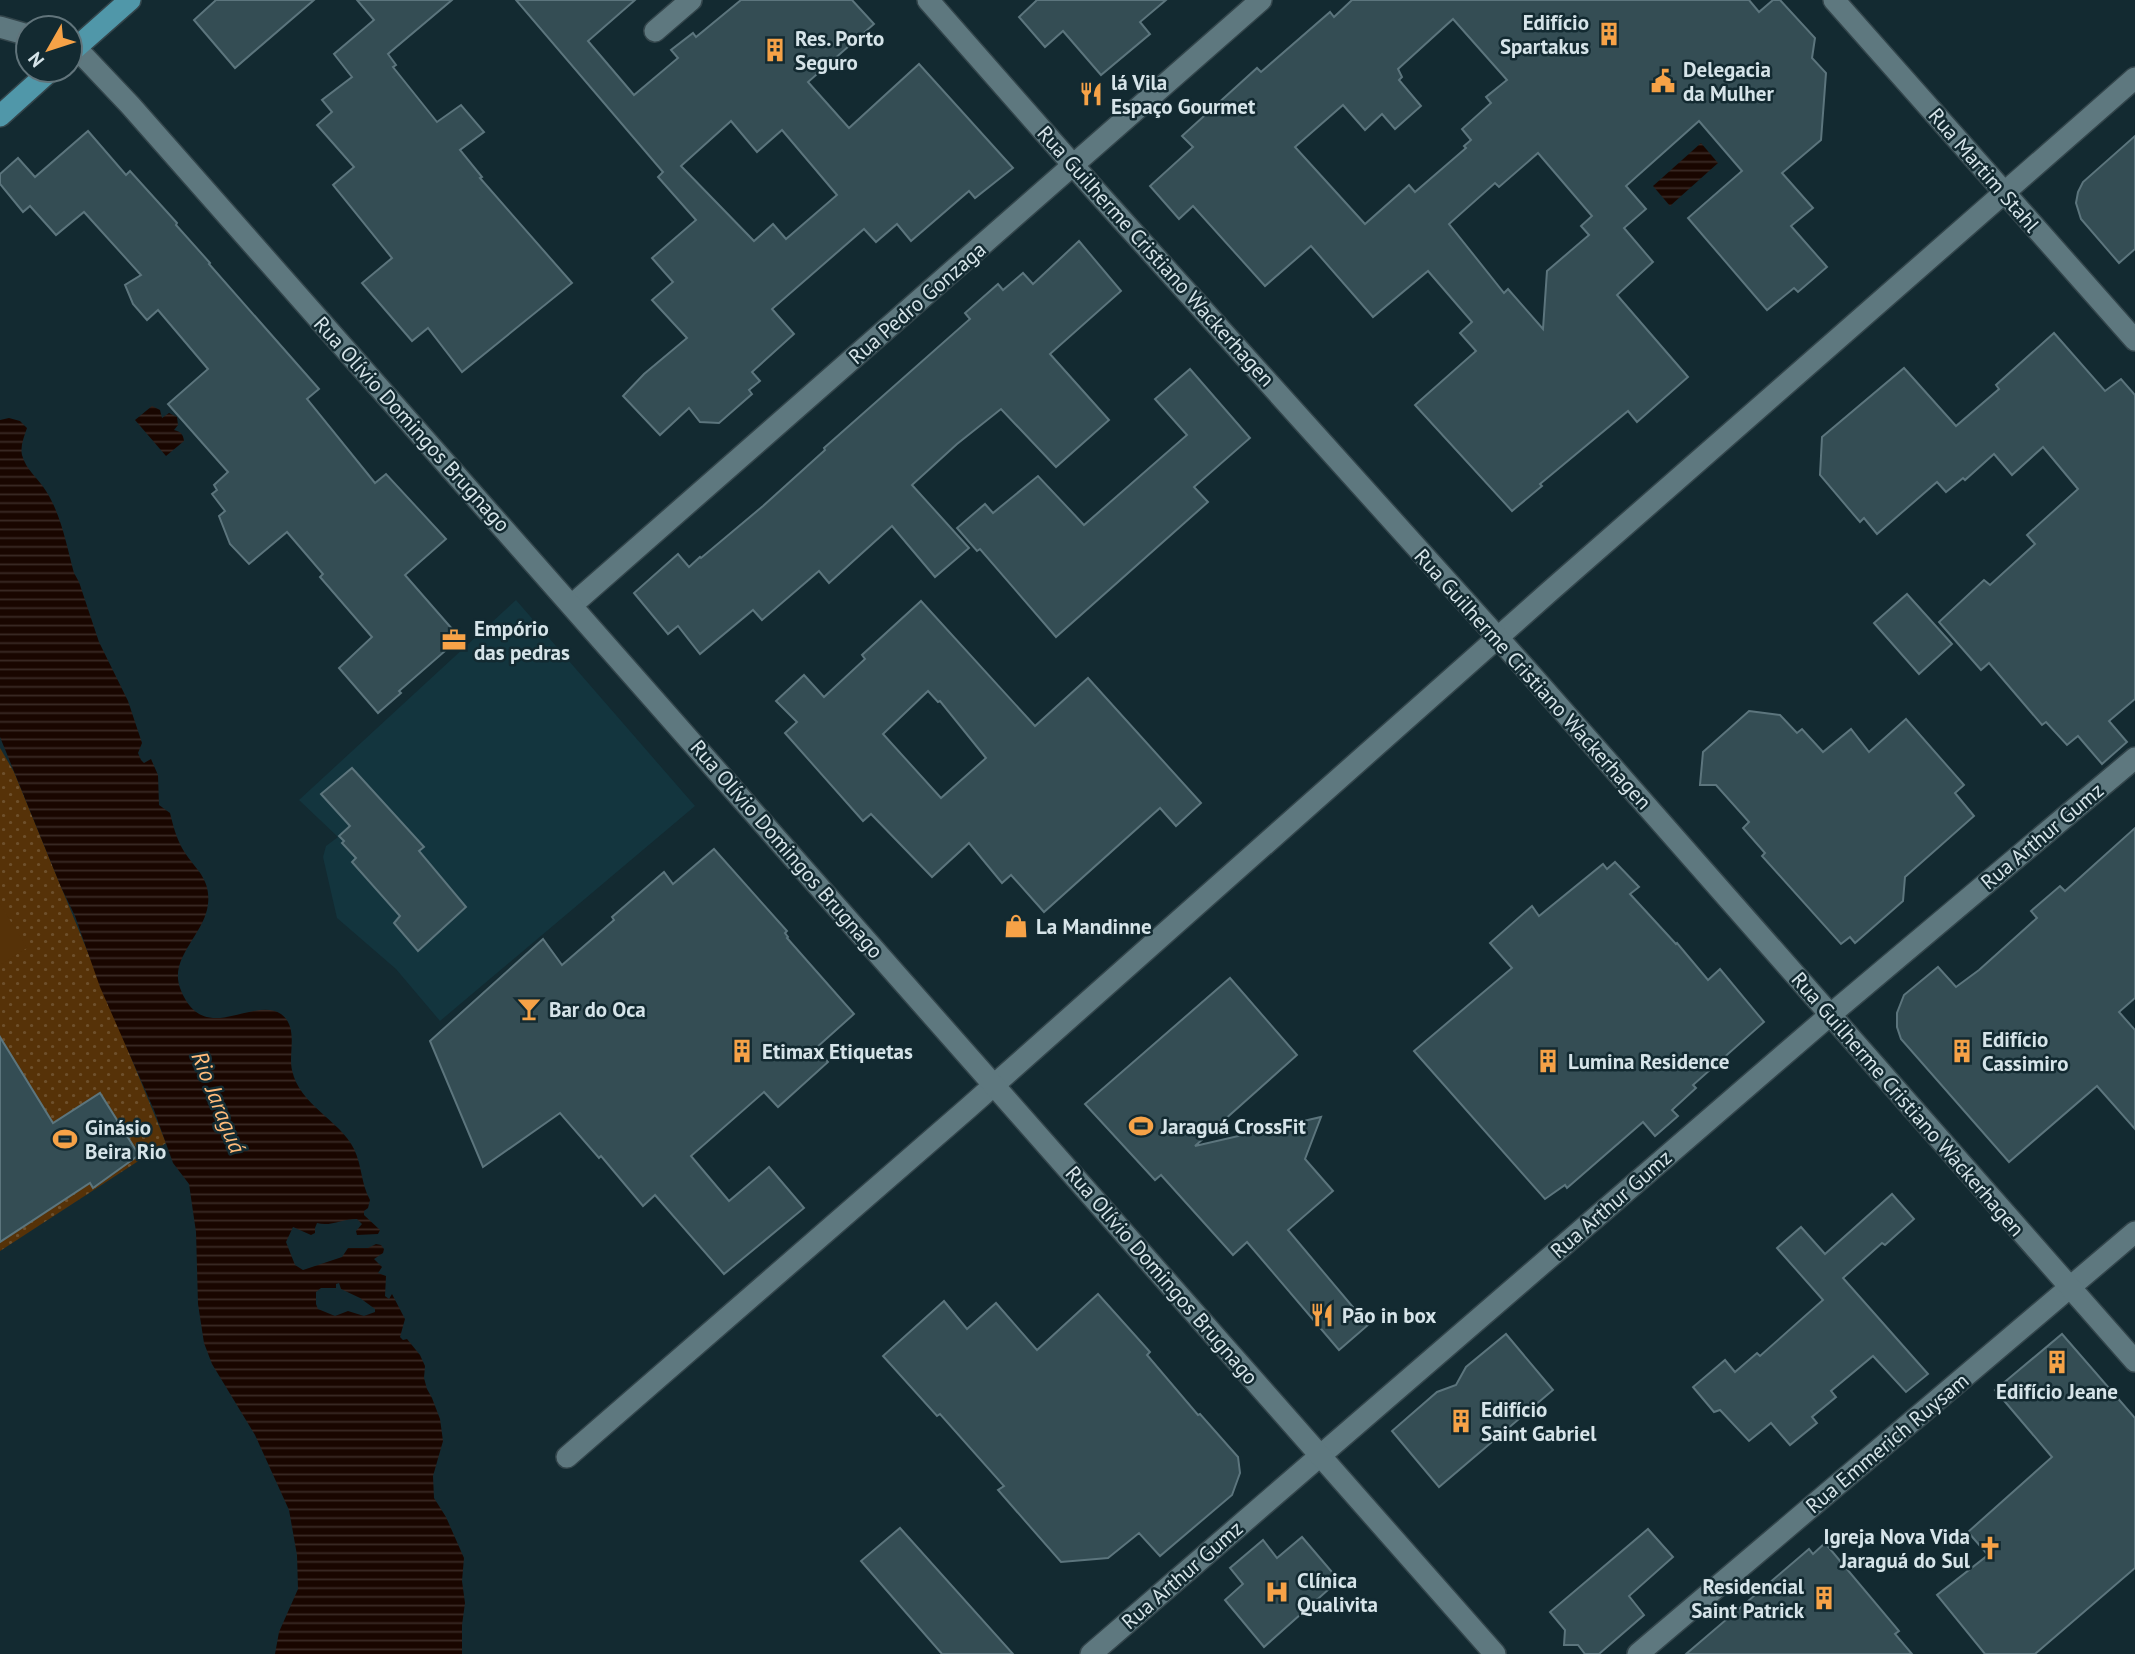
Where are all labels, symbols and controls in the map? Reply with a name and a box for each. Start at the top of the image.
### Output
place label: Edifício Spartakus [1500,9,1589,60]
north arrow [14,14,84,84]
building icon: Edifício Spartakus [1595,20,1623,48]
place label: Res. Porto Seguro [795,25,884,76]
building icon: Res. Porto Seguro [761,36,789,64]
text: N [23,47,49,72]
place label: Delegacia da Mulher [1683,56,1774,107]
public building icon: Delegacia da Mulher [1649,67,1677,95]
place label: lá Vila Espaço Gourmet [1111,69,1256,120]
restaurant icon: lá Vila Espaço Gourmet [1077,80,1105,108]
street label: Rua Martim Stahl [1923,102,2045,238]
street label: Rua Guilherme Cristiano Wackerhagen [1032,120,1280,392]
street label: Rua Pedro Gonzaga [843,236,991,370]
street label: Rua Olívio Domingos Brugnago [308,311,516,537]
street label: Rua Guilherme Cristiano Wackerhagen [1409,543,1657,815]
place label: Empório das pedras [474,615,570,666]
office icon: Empório das pedras [440,626,468,654]
street label: Rua Olívio Domingos Brugnago [685,734,889,964]
street label: Rua Arthur Gumz [1975,777,2109,895]
shop icon: La Mandinne [1002,912,1030,940]
place label: La Mandinne [1036,913,1152,940]
street label: Rua Guilherme Cristiano Wackerhagen [1786,966,2030,1242]
bar icon: Bar do Oca [515,995,543,1023]
place label: Bar do Oca [549,996,646,1023]
place label: Edifício Cassimiro [1982,1026,2069,1077]
building icon: Etimax Etiquetas [728,1037,756,1065]
building icon: Edifício Cassimiro [1948,1037,1976,1065]
place label: Etimax Etiquetas [762,1038,913,1065]
water label: Rio Jaraguá [185,1047,253,1157]
building icon: Lumina Residence [1534,1047,1562,1075]
place label: Lumina Residence [1568,1048,1729,1075]
sports icon: Jaraguá CrossFit [1127,1112,1155,1140]
place label: Jaraguá CrossFit [1160,1113,1306,1140]
place label: Ginásio Beira Rio [85,1114,166,1165]
sports icon: Ginásio Beira Rio [51,1125,79,1153]
street label: Rua Arthur Gumz [1545,1144,1677,1264]
street label: Rua Olívio Domingos Brugnago [1060,1160,1264,1390]
restaurant icon: Pão in box [1308,1301,1336,1329]
place label: Pão in box [1342,1302,1436,1329]
building icon: Edifício Jeane [2043,1348,2071,1376]
street label: Rua Emmerich Ruysam [1800,1367,1974,1519]
place label: Edifício Jeane [1996,1378,2118,1405]
place label: Edifício Saint Gabriel [1481,1396,1597,1447]
building icon: Edifício Saint Gabriel [1447,1407,1475,1435]
street label: Rua Arthur Gumz [1116,1515,1248,1635]
place label: Igreja Nova Vida Jaraguá do Sul [1823,1523,1971,1574]
church icon: Igreja Nova Vida Jaraguá do Sul [1976,1534,2004,1562]
place label: Clínica Qualivita [1297,1567,1378,1618]
place label: Residencial Saint Patrick [1691,1573,1805,1624]
hospital icon: Clínica Qualivita [1263,1578,1291,1606]
building icon: Residencial Saint Patrick [1810,1584,1838,1612]

